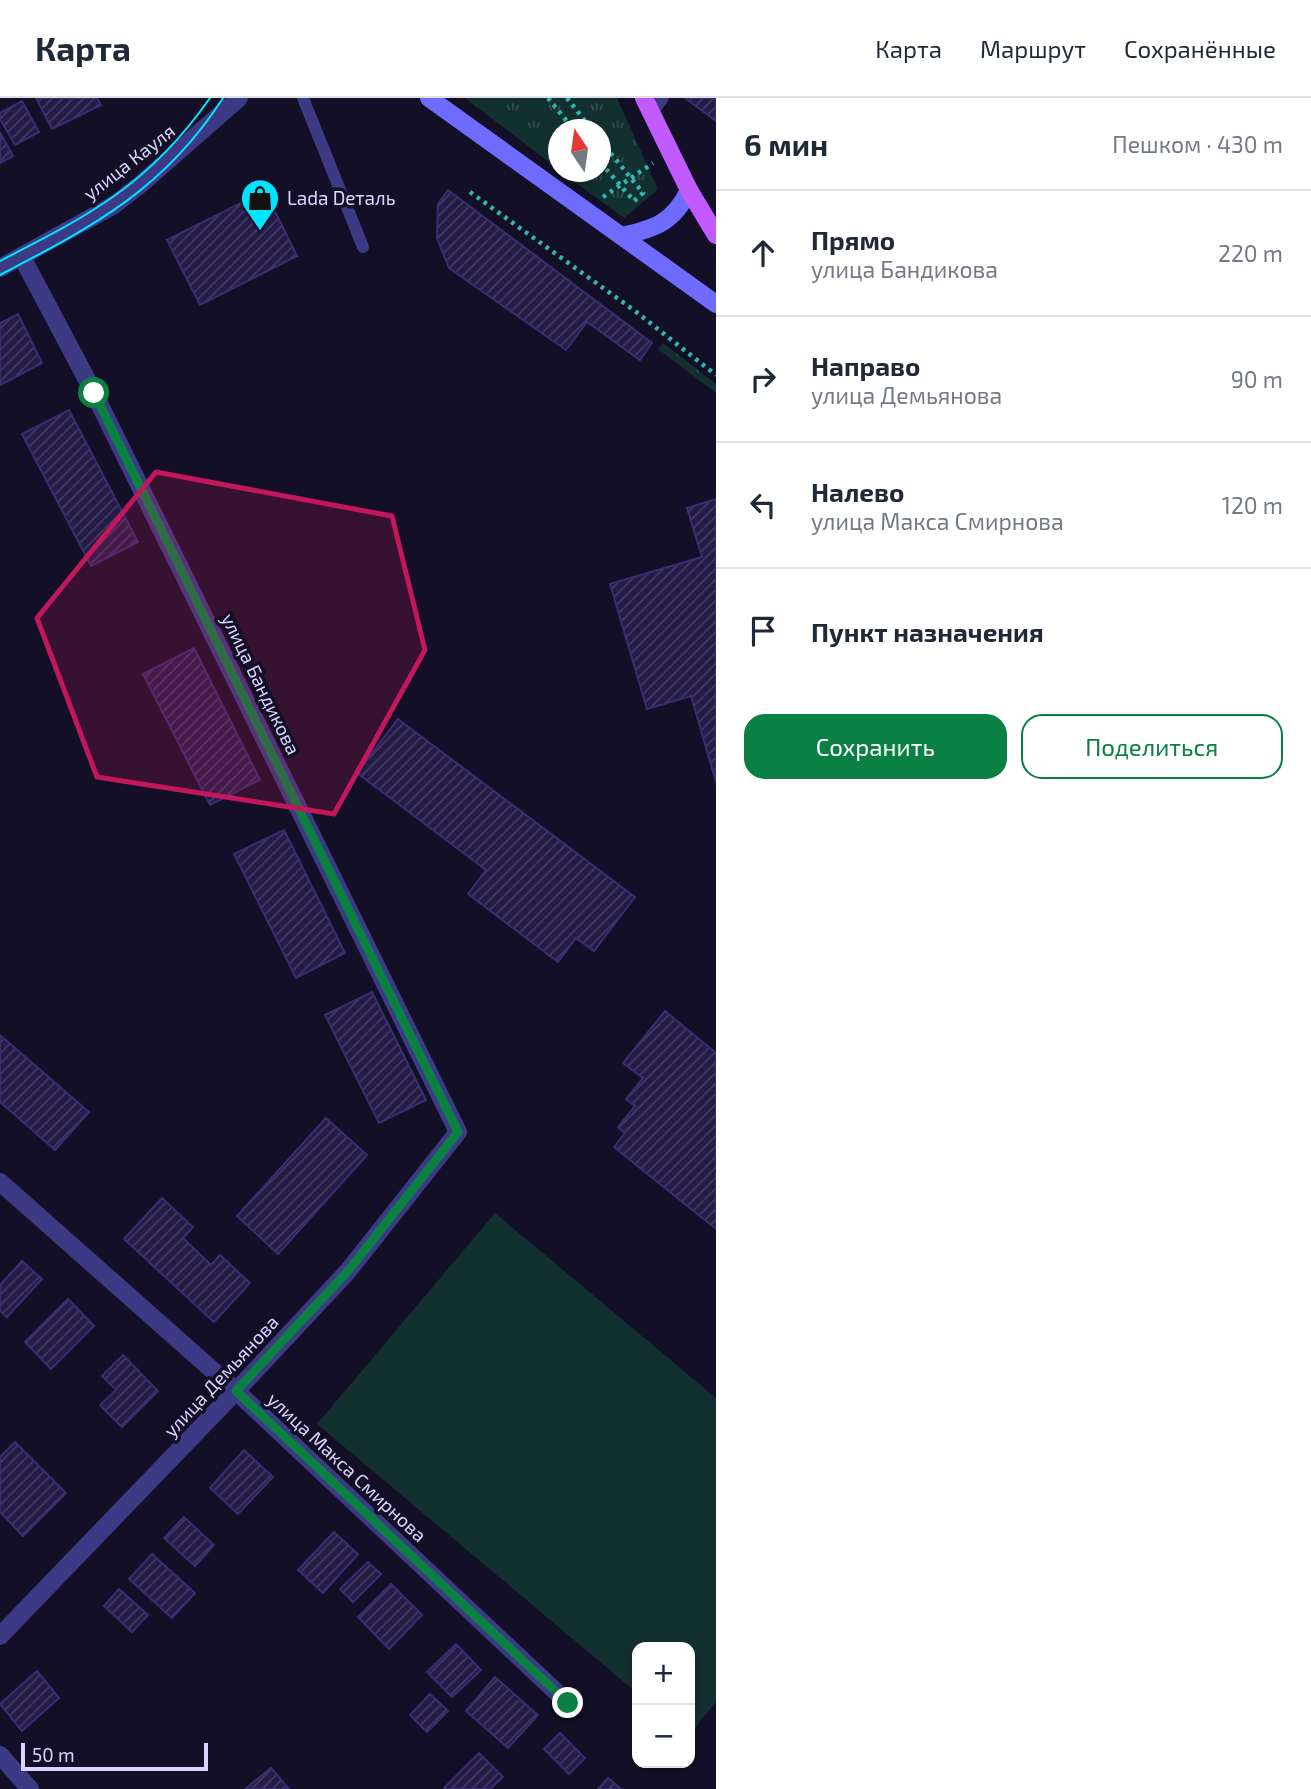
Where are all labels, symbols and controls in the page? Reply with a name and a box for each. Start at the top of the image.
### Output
text: Карта [35,28,131,68]
text: Карта [875,34,942,63]
text: Маршрут [980,34,1086,63]
text: Сохранённые [1124,34,1276,63]
street label: улица Кауля [78,119,180,205]
north arrow [548,119,611,182]
text: 6 мин [744,126,828,162]
text: Пешком · 430 m [1112,130,1283,158]
shop icon: Lada Dеталь [239,177,281,232]
place label: Lada Dеталь [287,186,396,209]
text: Прямо [811,224,895,255]
icon: ahead [744,234,782,272]
text: 220 m [1218,239,1283,267]
text: улица Бандикова [811,255,998,283]
text: Направо [811,350,920,381]
icon: right [744,360,782,398]
text: 90 m [1231,365,1283,393]
route start [78,377,109,408]
text: улица Демьянова [811,381,1002,409]
text: Налево [811,476,904,507]
icon: left [744,486,782,524]
text: 120 m [1222,491,1283,519]
text: улица Макса Смирнова [811,507,1064,535]
street label: улица Бандикова [216,609,306,759]
icon: arrive [744,612,782,650]
text: Пункт назначения [811,616,1044,647]
button: Сохранить [744,714,1007,779]
button: Поделиться [1021,714,1283,779]
street label: улица Демьянова [158,1310,284,1442]
street label: улица Макса Смирнова [262,1387,432,1547]
map controls [632,1642,695,1768]
button: + [632,1642,695,1705]
route end [552,1687,583,1718]
button: − [632,1705,695,1768]
scale bar [21,1740,208,1772]
text: 50 m [32,1743,75,1766]

